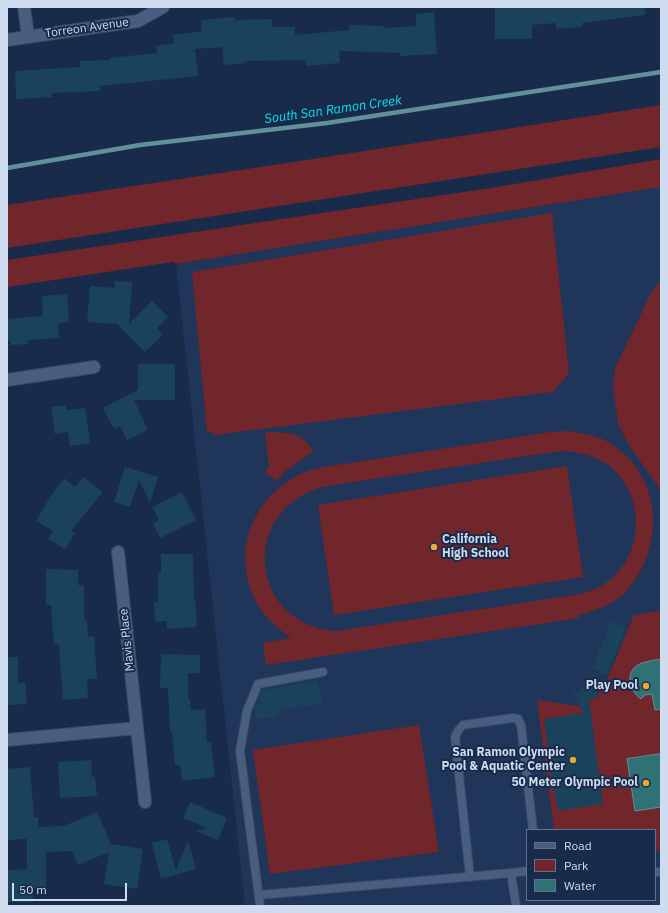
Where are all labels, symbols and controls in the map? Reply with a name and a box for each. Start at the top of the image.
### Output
street label: Torreon Avenue [44,15,130,41]
water label: South San Ramon Creek [263,93,403,127]
place label: California High School [442,533,509,561]
marker: California High School [429,542,439,552]
street label: Mavis Place [117,608,137,672]
place label: Play Pool [586,679,638,693]
marker: Play Pool [641,681,651,691]
place label: San Ramon Olympic Pool & Aquatic Center [442,746,565,774]
marker: San Ramon Olympic Pool & Aquatic Center [568,755,578,765]
place label: 50 Meter Olympic Pool [511,776,638,790]
marker: 50 Meter Olympic Pool [641,778,651,788]
legend [526,829,656,901]
text: Road [564,838,592,853]
text: Park [564,858,588,873]
scale bar [14,875,129,901]
text: Water [564,878,596,893]
text: 50 m [19,882,47,897]

